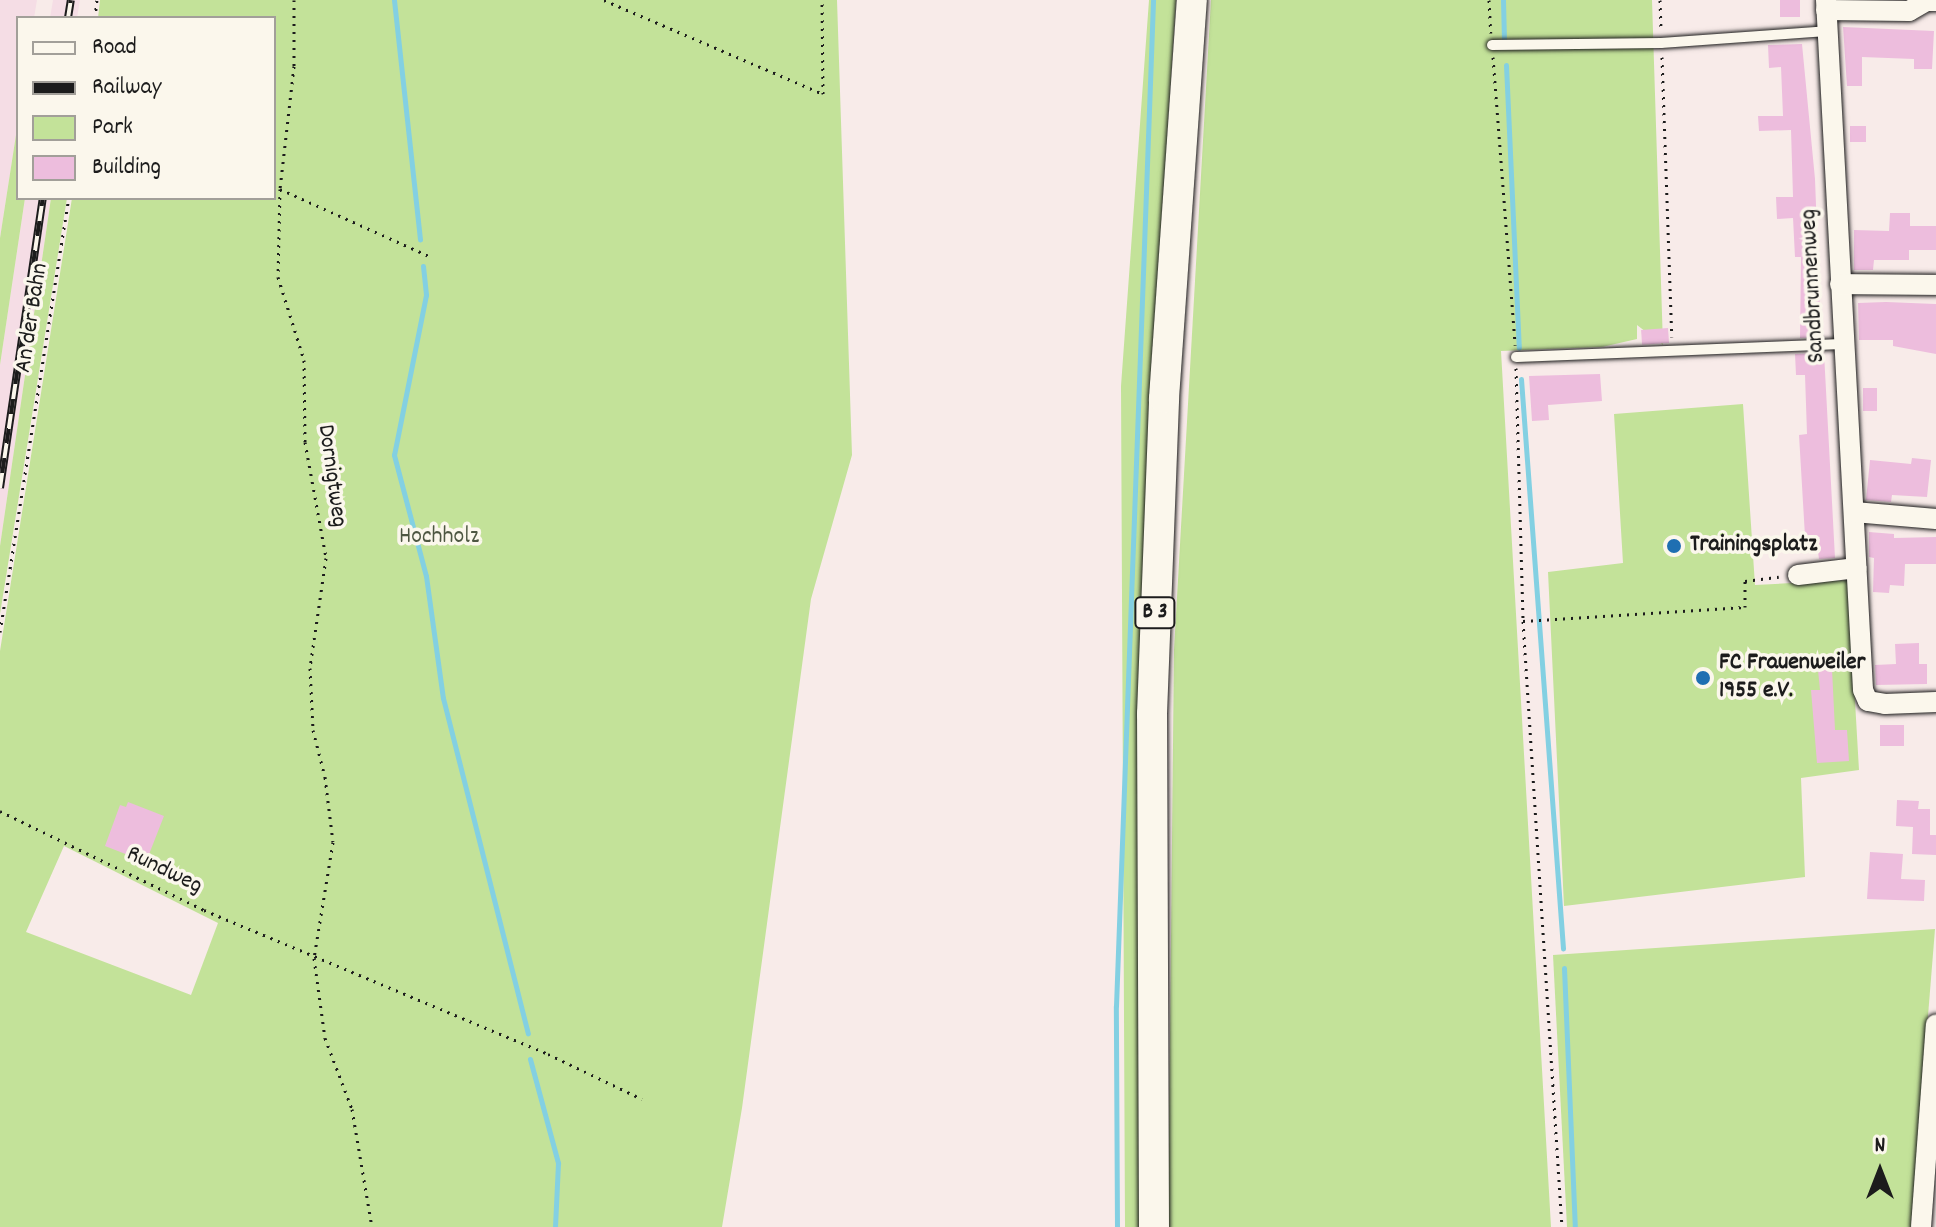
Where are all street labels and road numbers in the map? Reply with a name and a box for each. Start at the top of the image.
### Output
street label: Sandbrunnenweg [1796,208,1832,364]
street label: An der Bahn [10,261,56,375]
street label: Dornigtweg [310,423,352,529]
road number: B 3 [1133,595,1177,631]
street label: Rundweg [121,840,207,902]

